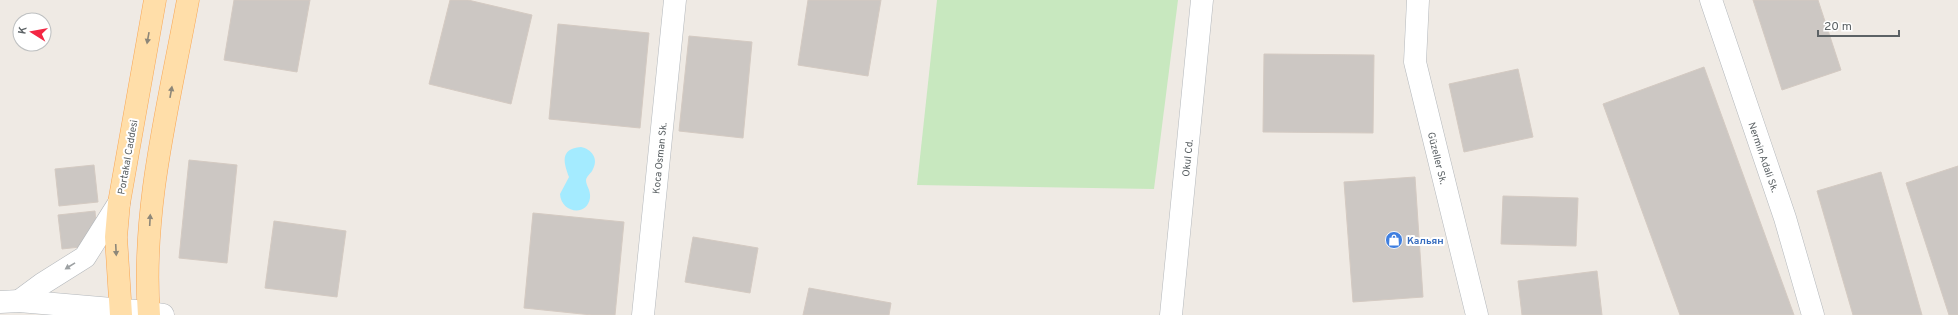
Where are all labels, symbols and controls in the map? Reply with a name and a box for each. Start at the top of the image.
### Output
north arrow [12,12,52,52]
scale bar [1818,12,1899,38]
text: 20 m [1824,19,1852,35]
text: K [16,25,31,35]
one-way arrow [145,32,151,44]
one-way arrow [168,86,174,98]
street label: Portakal Caddesi [115,119,141,196]
street label: Nermin Adali Sk. [1744,121,1781,194]
street label: Koca Osman Sk. [650,122,671,195]
street label: Güzeller Sk. [1424,131,1449,186]
street label: Okul Cd. [1180,139,1197,177]
one-way arrow [147,214,154,226]
shop icon: Кальян [1384,230,1404,250]
place label: Кальян [1407,235,1444,248]
one-way arrow [113,244,120,256]
one-way arrow [65,262,75,270]

